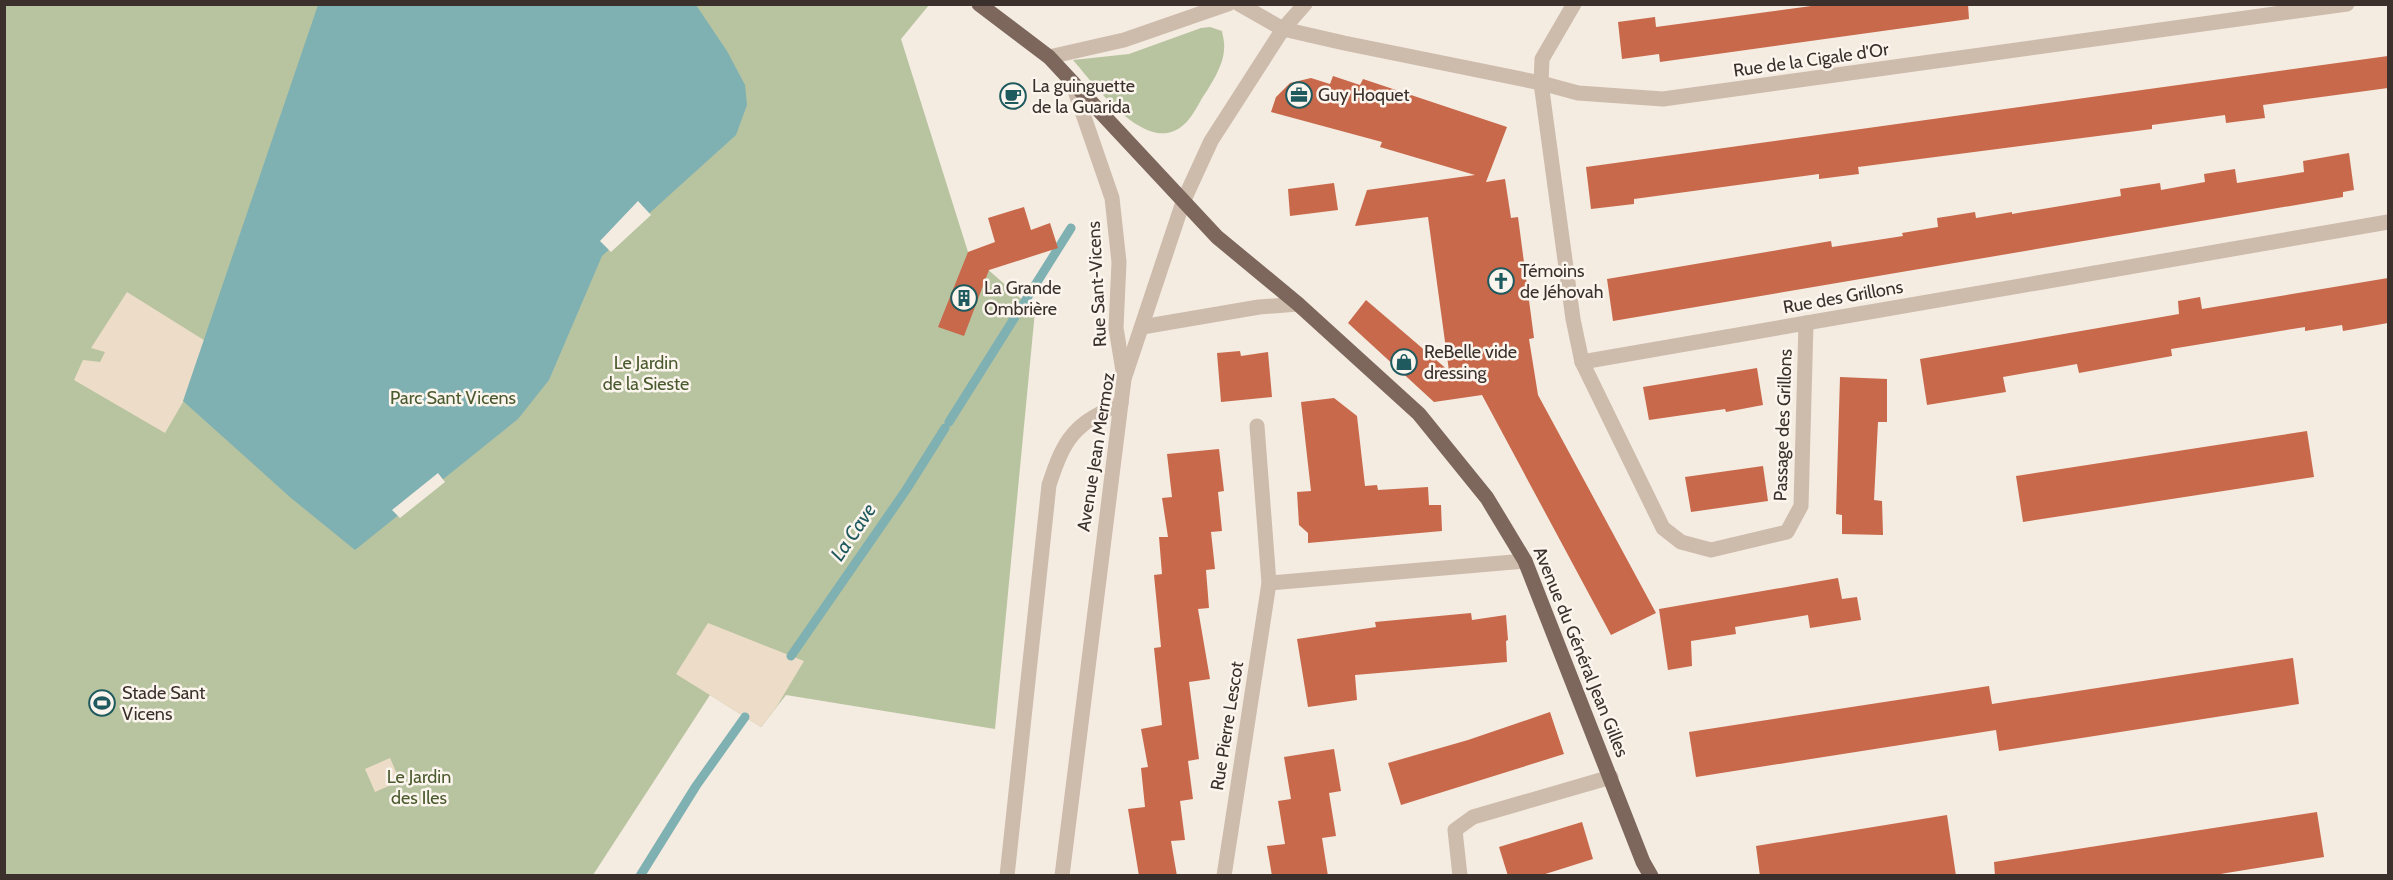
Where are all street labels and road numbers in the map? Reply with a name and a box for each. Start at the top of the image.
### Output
street label: Rue de la Cigale d'Or [1732,38,1890,82]
street label: Rue Sant-Vicens [1083,220,1111,348]
street label: Rue des Grillons [1781,276,1905,318]
street label: Passage des Grillons [1769,348,1797,502]
street label: Avenue Jean Mermoz [1073,370,1120,533]
street label: Avenue du Général Jean Gilles [1529,544,1633,760]
street label: Rue Pierre Lescot [1206,660,1248,792]

